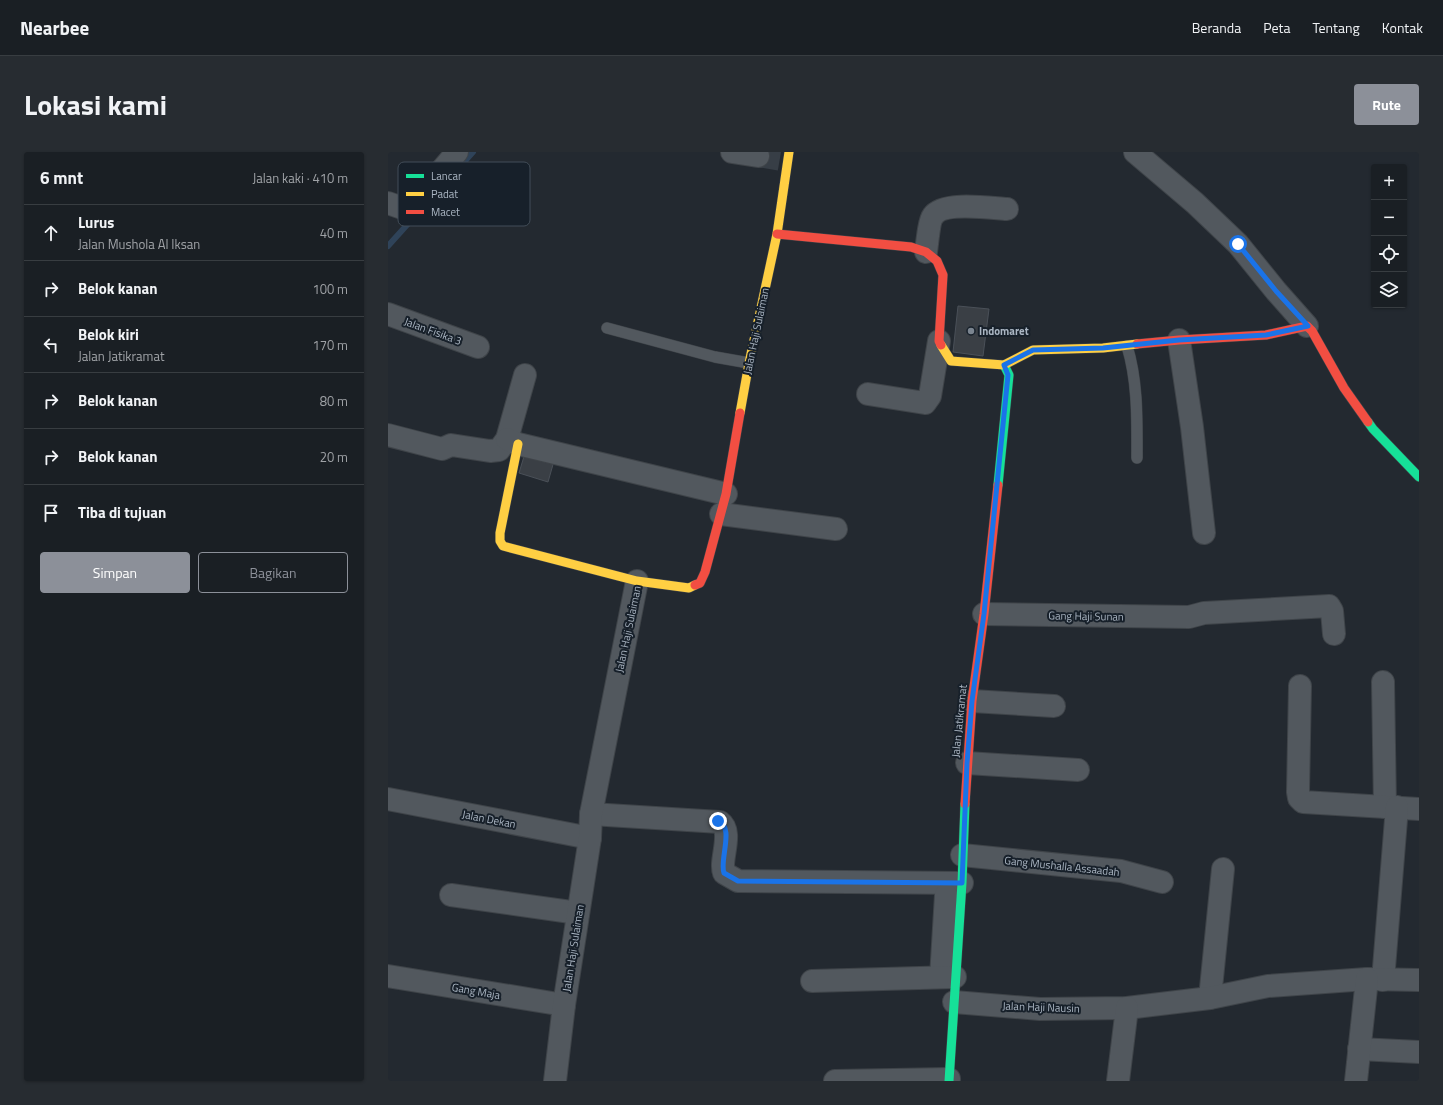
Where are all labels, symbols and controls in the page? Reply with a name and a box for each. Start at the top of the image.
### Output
text: Nearbee [20,13,89,42]
text: Beranda [1192,17,1241,38]
text: Peta [1263,17,1290,38]
text: Tentang [1312,17,1360,38]
text: Kontak [1382,17,1423,38]
text: Lokasi kami [24,83,167,126]
button: Rute [1354,84,1419,125]
legend [398,162,530,226]
map controls [1371,164,1407,308]
button: + [1371,164,1407,200]
text: 6 mnt [40,165,83,191]
text: Jalan kaki · 410 m [252,168,348,188]
text: Lancar [431,168,462,184]
text: Padat [431,186,458,202]
button: − [1371,200,1407,236]
text: Macet [431,204,460,220]
text: Lurus [78,211,114,234]
icon: ahead [40,222,62,244]
text: 40 m [320,223,348,243]
text: Jalan Mushola Al Iksan [78,234,200,254]
route start [1229,235,1247,253]
button: locate [1371,236,1407,272]
button: layers [1371,272,1407,308]
text: Belok kanan [78,277,158,300]
icon: right [40,278,62,300]
text: 100 m [312,279,348,299]
street label: Jalan Haji Sulaiman [739,286,773,376]
street label: Jalan Fisika 3 [402,313,464,349]
text: Belok kiri [78,323,139,346]
place label: Indomaret [979,323,1029,339]
marker: Indomaret [966,326,976,336]
icon: left [40,334,62,356]
text: 170 m [312,335,348,355]
text: Jalan Jatikramat [78,346,165,366]
text: Belok kanan [78,389,158,412]
icon: right [40,390,62,412]
text: 80 m [320,391,348,411]
text: Belok kanan [78,445,158,468]
icon: right [40,446,62,468]
text: 20 m [320,447,348,467]
text: Tiba di tujuan [78,501,166,524]
icon: arrive [40,502,62,524]
button: Simpan [40,552,190,593]
button: Bagikan [198,552,348,593]
street label: Jalan Haji Sulaiman [611,584,645,674]
street label: Gang Haji Sunan [1048,607,1124,625]
street label: Jalan Jatikramat [947,684,971,758]
street label: Jalan Dekan [461,806,517,832]
route end [709,812,727,830]
street label: Gang Mushalla Assaadah [1004,852,1121,880]
street label: Jalan Haji Sulaiman [558,903,588,993]
street label: Gang Maja [451,979,502,1003]
street label: Jalan Haji Nausin [1002,998,1080,1016]

